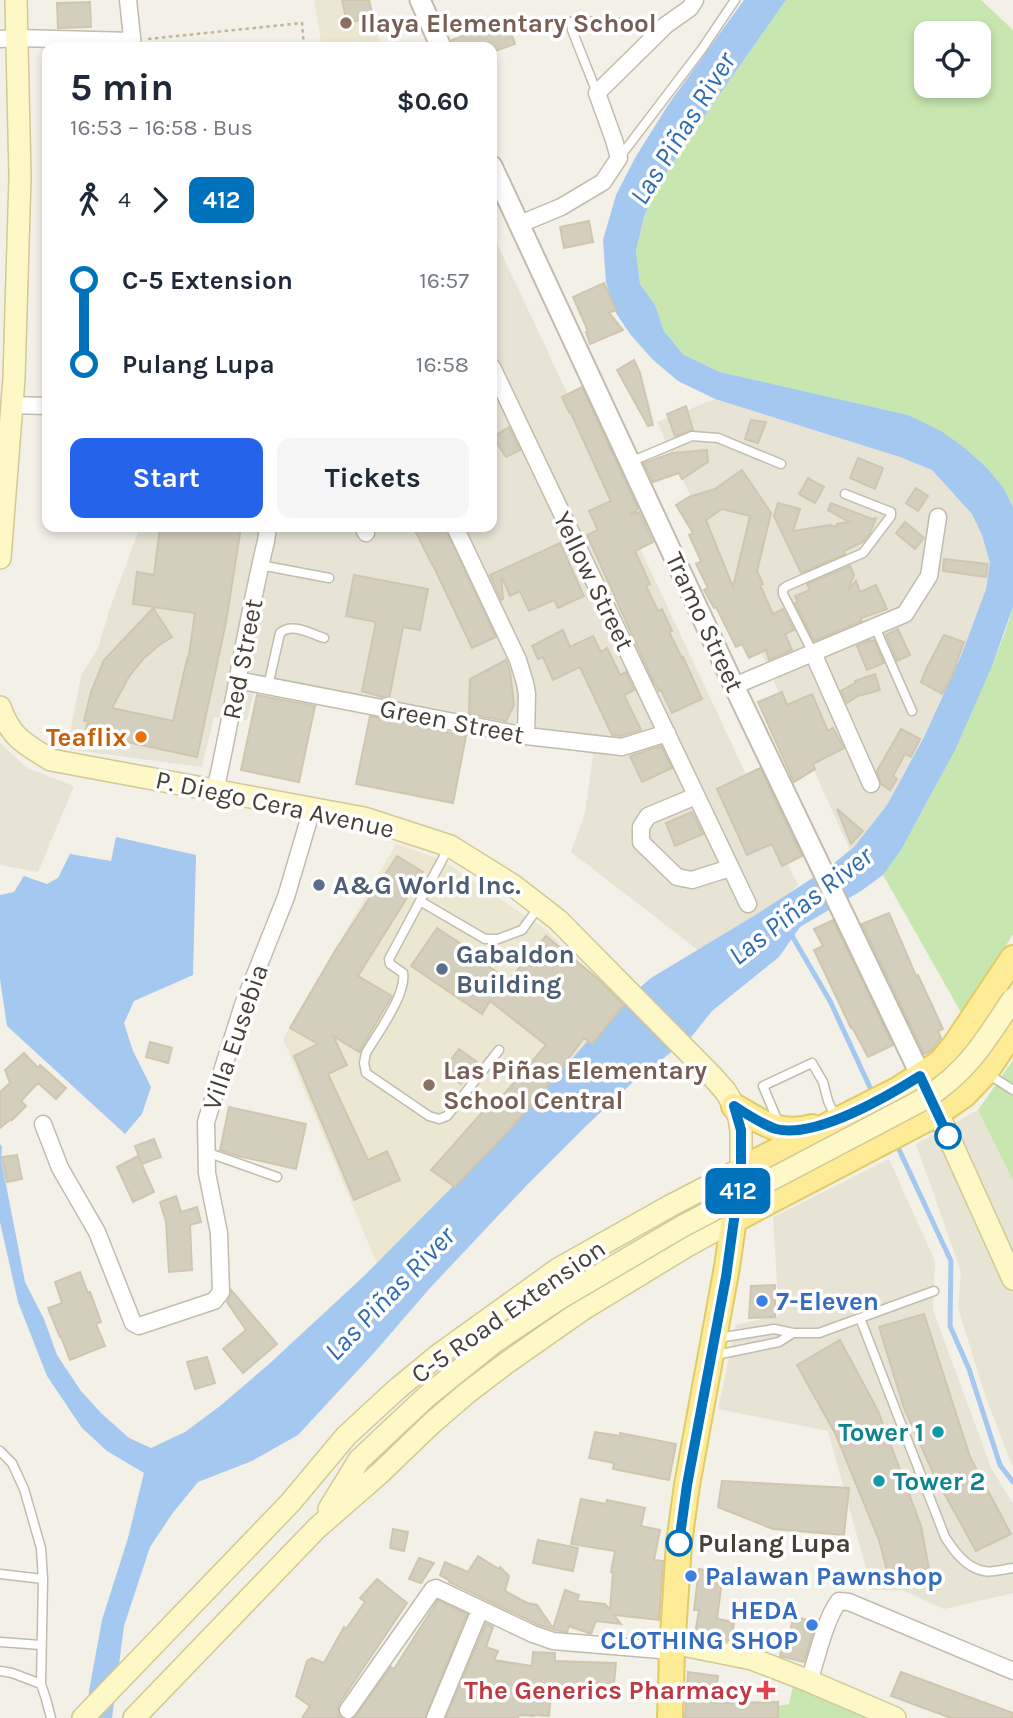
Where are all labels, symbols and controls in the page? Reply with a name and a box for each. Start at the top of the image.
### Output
place label: Ilaya Elementary School [360,8,657,39]
marker: Ilaya Elementary School [338,15,354,31]
map controls [914,21,991,98]
button: locate [914,21,991,98]
water label: Las Piñas River [622,45,743,211]
text: 5 min [70,65,174,110]
text: $0.60 [397,86,469,117]
text: 16:53 – 16:58 · Bus [70,114,253,141]
icon: walk [70,181,108,219]
icon: forward [141,181,179,219]
text: 4 [118,186,131,213]
text: 412 [203,186,240,214]
text: C-5 Extension [122,265,293,296]
text: 16:57 [419,267,469,294]
text: Pulang Lupa [122,349,275,380]
text: 16:58 [416,351,469,378]
button: Start [70,438,263,518]
button: Tickets [277,438,469,518]
street label: Yellow Street [547,507,641,656]
street label: Tramo Street [659,547,751,697]
street label: Red Street [216,596,269,722]
street label: Green Street [377,692,527,751]
place label: Teaflix [46,722,127,753]
marker: Teaflix [133,729,149,745]
street label: P. Diego Cera Avenue [153,764,397,845]
water label: Las Piñas River [722,838,880,972]
place label: A&G World Inc. [333,870,521,901]
marker: A&G World Inc. [311,877,327,893]
place label: Gabaldon Building [456,939,575,1000]
street label: Villa Eusebia [196,960,275,1114]
marker: Gabaldon Building [434,961,450,977]
place label: Las Piñas Elementary School Central [443,1055,707,1116]
marker: Las Piñas Elementary School Central [421,1077,437,1093]
unlabelled marker [935,1123,961,1149]
line badge: 412 [698,1168,778,1214]
text: 412 [719,1177,757,1205]
water label: Las Piñas River [317,1219,462,1367]
street label: C-5 Road Extension [405,1233,611,1390]
place label: 7-Eleven [776,1286,879,1317]
marker: 7-Eleven [754,1293,770,1309]
place label: Tower 1 [838,1417,924,1448]
marker: Tower 1 [930,1424,946,1440]
place label: Tower 2 [893,1466,985,1497]
marker: Tower 2 [871,1473,887,1489]
place label: Pulang Lupa [698,1528,851,1559]
marker: Pulang Lupa [666,1530,692,1556]
place label: Palawan Pawnshop [705,1561,943,1592]
marker: Palawan Pawnshop [683,1568,699,1584]
place label: HEDA CLOTHING SHOP [600,1595,798,1656]
marker: HEDA CLOTHING SHOP [804,1617,820,1633]
place label: The Generics Pharmacy [464,1675,752,1706]
marker: The Generics Pharmacy [758,1682,774,1698]

